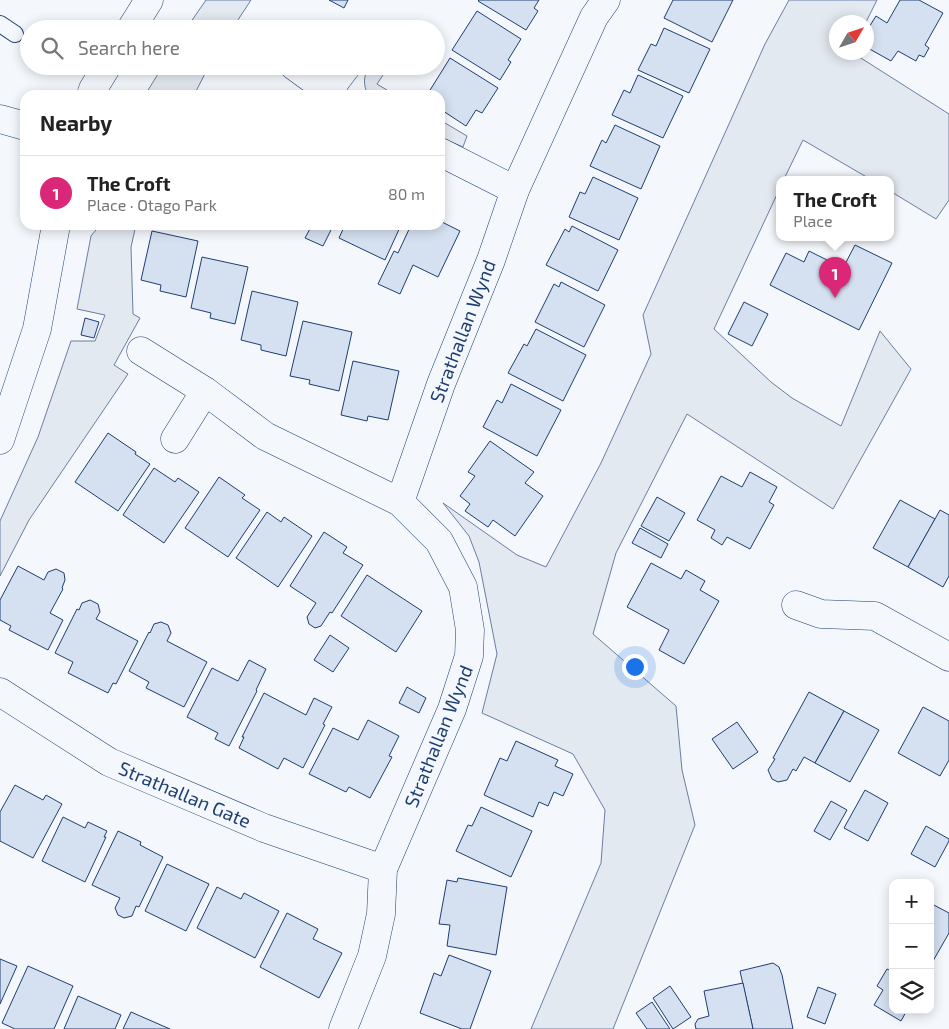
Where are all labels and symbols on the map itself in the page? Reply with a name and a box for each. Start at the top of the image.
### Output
north arrow [829,15,874,60]
street label: Strathallan Wynd [424,256,500,406]
pin: 1 [819,257,851,298]
your location [622,654,648,680]
street label: Strathallan Wynd [399,662,477,810]
street label: Strathallan Gate [115,756,255,832]

